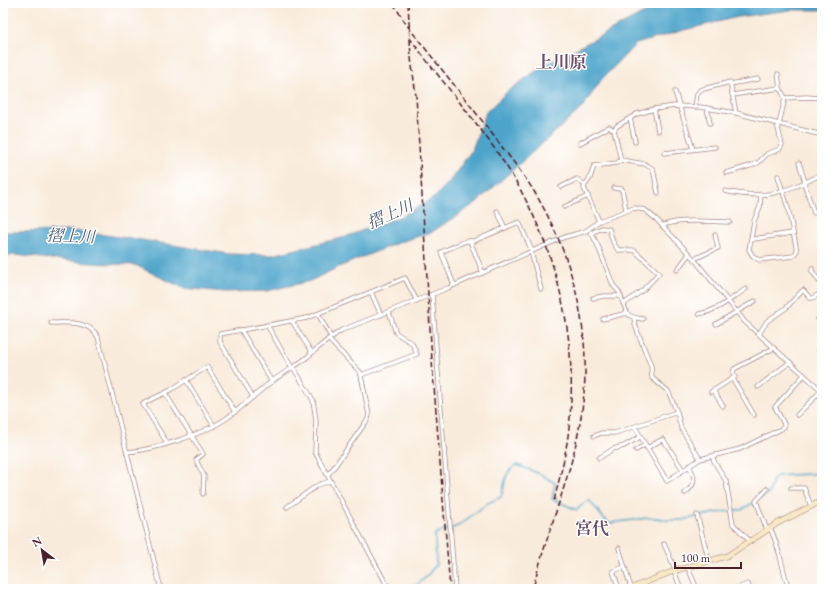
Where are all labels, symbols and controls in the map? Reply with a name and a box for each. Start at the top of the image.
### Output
district label: 上川原 [536,51,587,73]
water label: 摺上川 [364,194,418,233]
water label: 摺上川 [47,225,97,247]
district label: 宮代 [575,517,609,539]
north arrow [22,530,62,570]
text: N [29,533,44,550]
scale bar [675,544,741,570]
text: 100 m [681,550,711,566]

